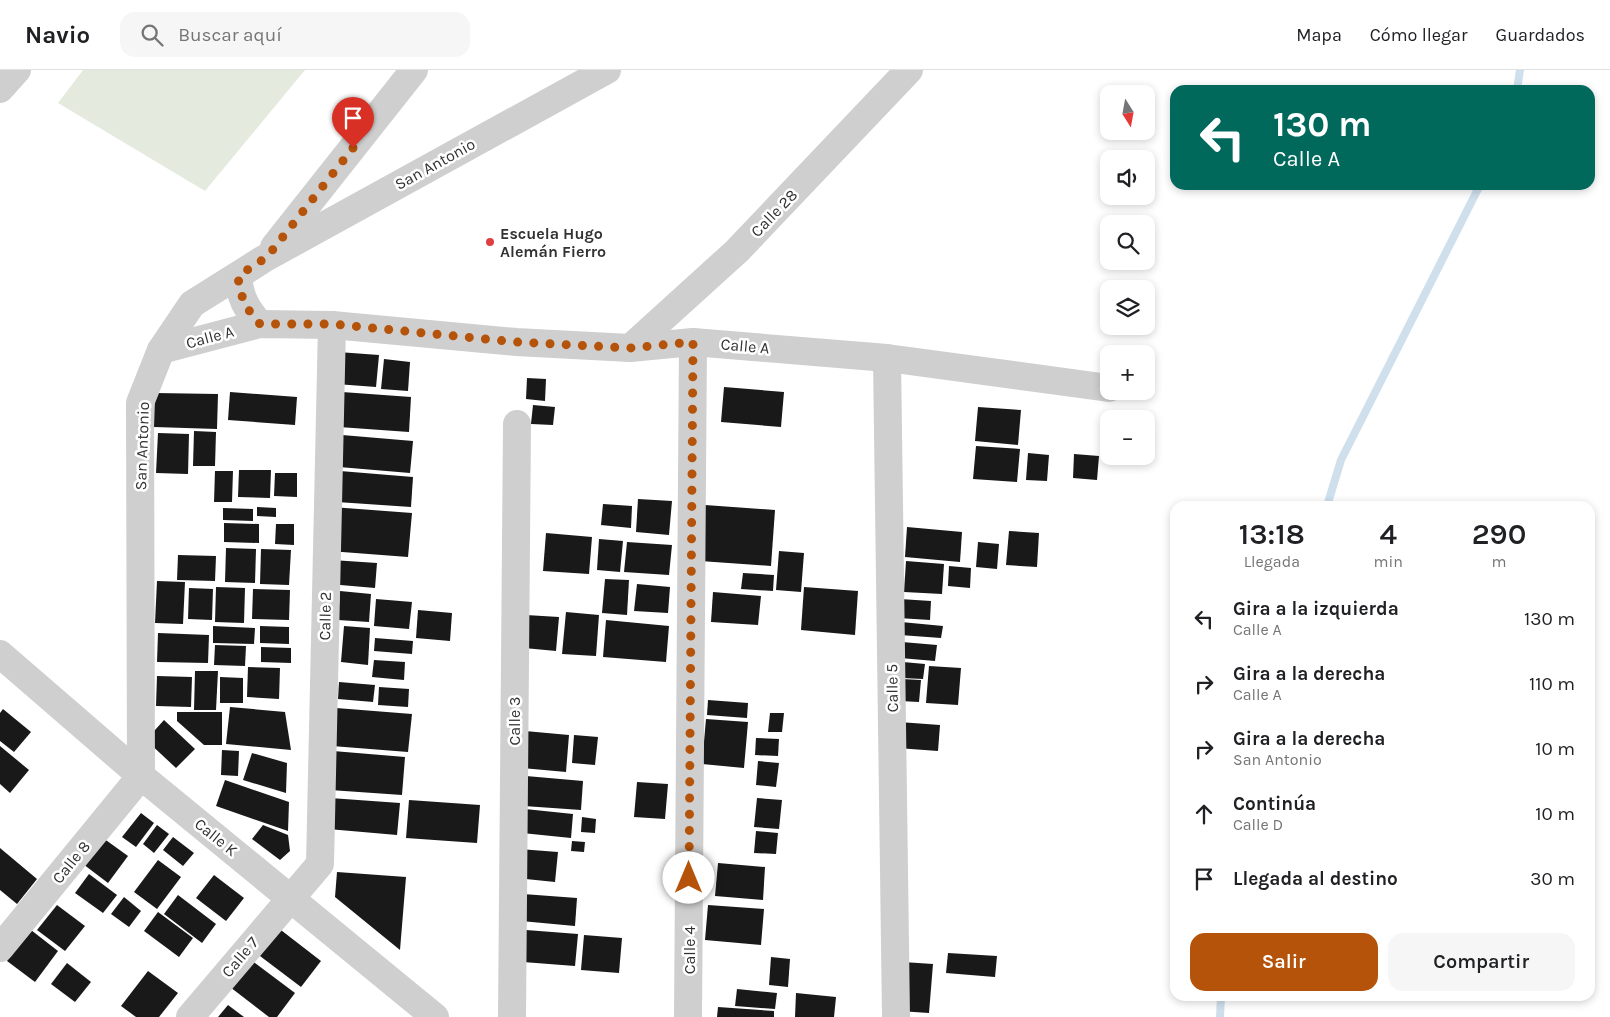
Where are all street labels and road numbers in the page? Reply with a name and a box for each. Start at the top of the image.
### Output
street label: San Antonio [392,134,478,194]
street label: Calle 28 [747,185,801,241]
street label: Calle A [184,322,236,352]
street label: Calle A [720,334,770,358]
street label: San Antonio [131,401,153,491]
street label: Calle 2 [315,591,335,641]
street label: Calle 5 [882,664,902,712]
street label: Calle 3 [505,696,524,746]
street label: Calle K [191,814,241,860]
street label: Calle 8 [48,837,94,887]
street label: Calle 4 [680,926,699,974]
street label: Calle 7 [218,932,263,981]

